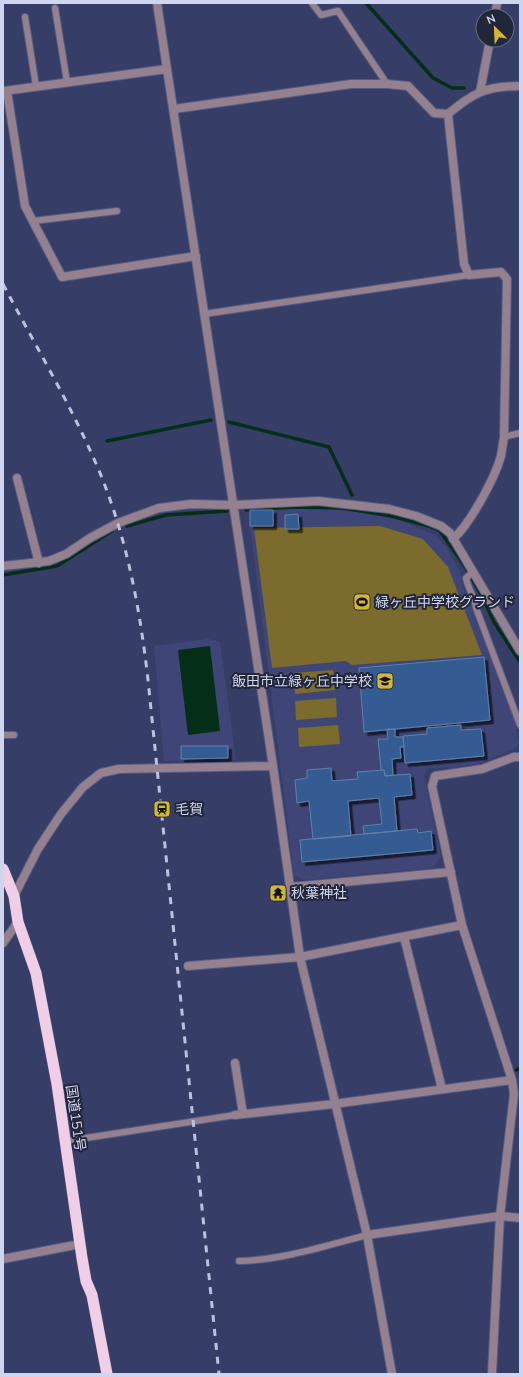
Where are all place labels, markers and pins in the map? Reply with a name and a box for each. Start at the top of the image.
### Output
sports icon: 緑ヶ丘中学校グランド [352,592,372,612]
place label: 緑ヶ丘中学校グランド [375,593,515,611]
school or university icon: 飯田市立緑ヶ丘中学校 [375,671,395,691]
place label: 飯田市立緑ヶ丘中学校 [232,672,372,690]
station icon: 毛賀 [152,799,172,819]
place label: 毛賀 [175,800,203,818]
temple icon: 秋葉神社 [268,883,288,903]
place label: 秋葉神社 [291,884,347,902]

